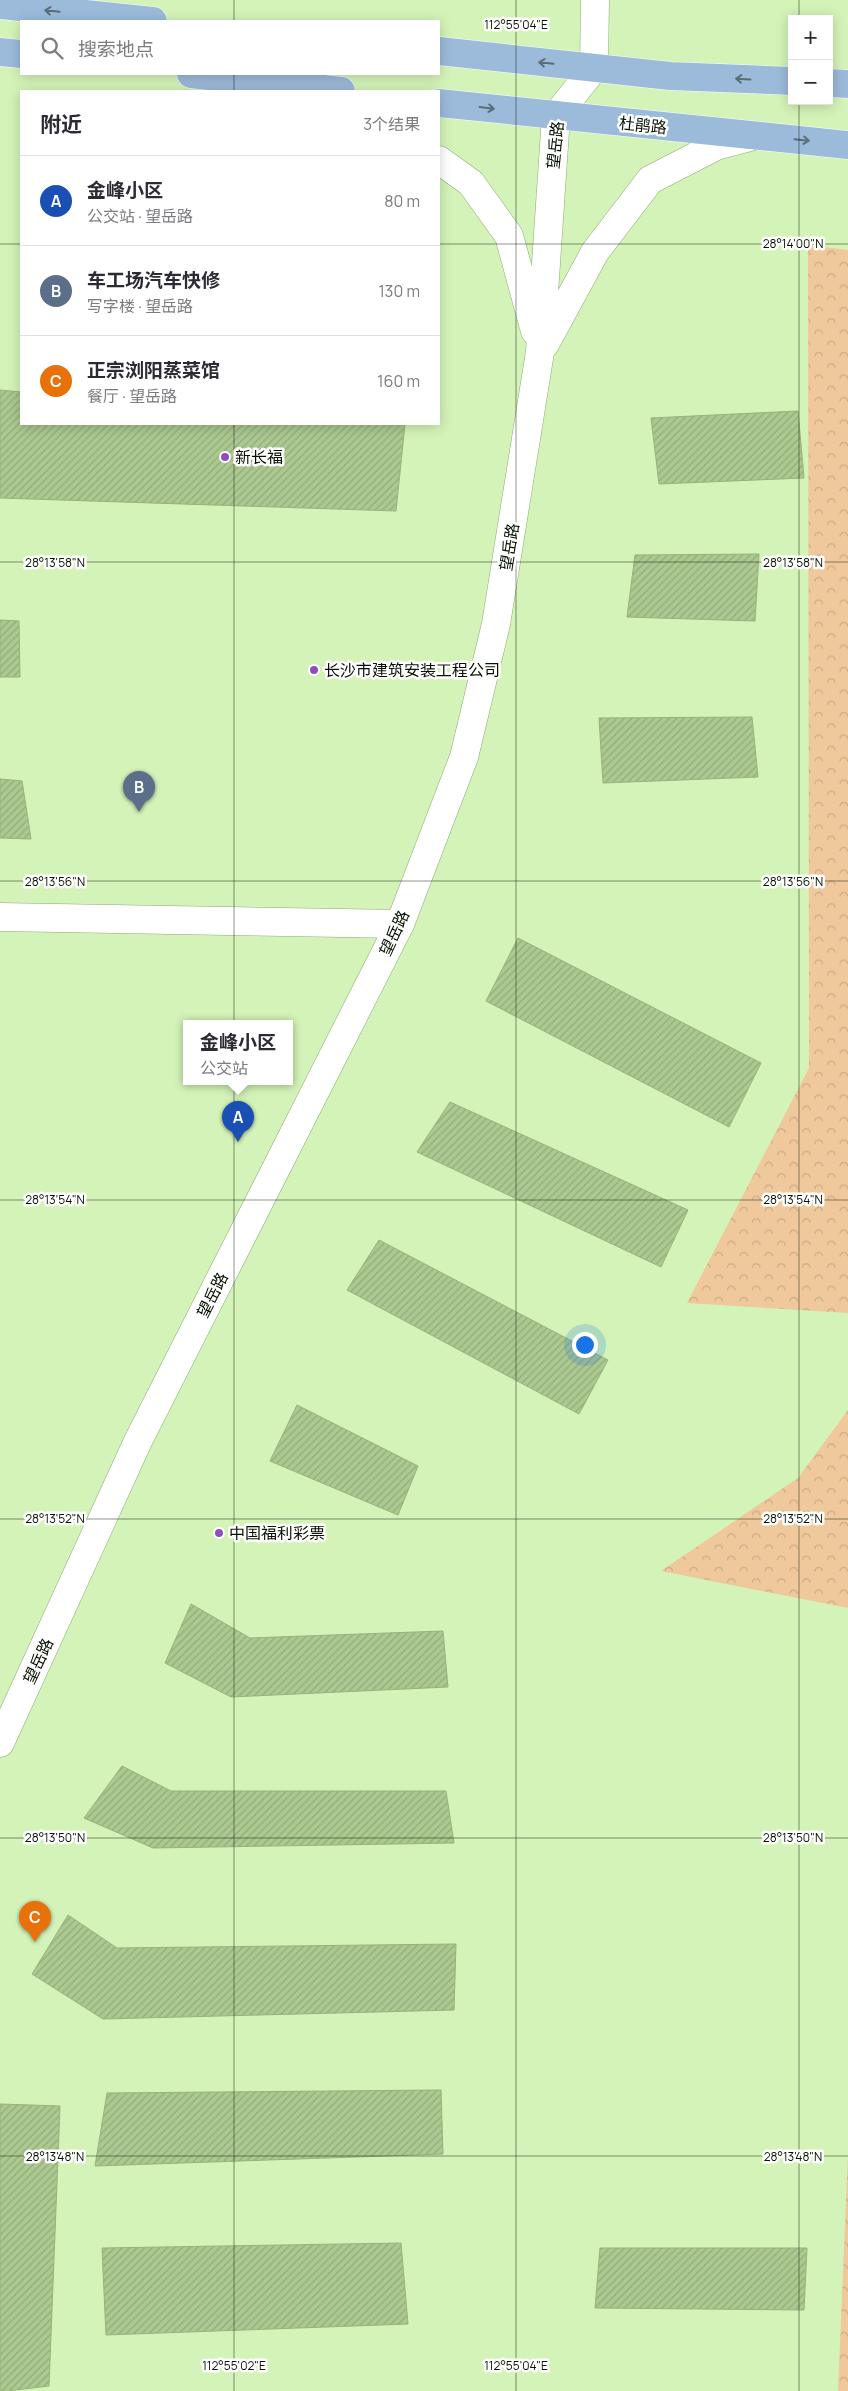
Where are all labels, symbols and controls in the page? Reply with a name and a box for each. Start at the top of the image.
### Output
one-way arrow [45,6,61,16]
map controls [788,15,833,105]
button: + [788,15,833,60]
text: 112°55'04"E [484,16,548,33]
search box [20,20,440,75]
icon: search [38,34,66,62]
text: 搜索地点 [78,36,154,62]
one-way arrow [538,58,554,67]
button: − [788,60,833,105]
one-way arrow [735,74,752,84]
one-way arrow [479,103,495,113]
text: 附近 [40,110,82,138]
street label: 杜鹃路 [618,112,668,138]
text: 3个结果 [363,113,420,135]
street label: 望岳路 [542,120,568,170]
one-way arrow [794,136,810,145]
text: 金峰小区 [87,177,163,203]
text: A [51,190,61,212]
text: 80 m [384,190,420,212]
text: 公交站 · 望岳路 [87,205,193,227]
text: 28°14'00"N [763,235,823,252]
text: 车工场汽车快修 [87,267,220,293]
text: B [51,280,61,302]
text: 130 m [378,280,420,302]
text: 写字楼 · 望岳路 [87,295,193,317]
text: 正宗浏阳蒸菜馆 [87,357,220,383]
text: C [50,370,62,392]
text: 160 m [377,370,420,392]
text: 餐厅 · 望岳路 [87,385,177,407]
place label: 新长福 [235,446,283,468]
marker: 新长福 [219,451,231,463]
street label: 望岳路 [494,522,524,572]
text: 28°13'58"N [25,554,85,571]
text: 28°13'58"N [763,554,823,571]
place label: 长沙市建筑安装工程公司 [324,659,500,681]
marker: 长沙市建筑安装工程公司 [308,664,320,676]
pin: B [123,771,155,812]
text: 28°13'56"N [25,873,85,890]
text: 28°13'56"N [763,873,823,890]
street label: 望岳路 [374,907,414,959]
popup [183,1020,293,1085]
text: 金峰小区 [200,1029,276,1055]
text: 公交站 [200,1057,248,1079]
pin: A [222,1101,254,1142]
text: 28°13'54"N [25,1191,85,1208]
text: 28°13'54"N [763,1191,823,1208]
street label: 望岳路 [191,1269,233,1321]
your location [572,1332,598,1358]
text: 28°13'52"N [25,1510,85,1527]
text: 28°13'52"N [763,1510,823,1527]
place label: 中国福利彩票 [229,1522,325,1544]
marker: 中国福利彩票 [213,1527,225,1539]
street label: 望岳路 [18,1635,58,1687]
text: 28°13'50"N [25,1829,85,1846]
text: 28°13'50"N [763,1829,823,1846]
pin: C [19,1901,51,1942]
text: 28°13'48"N [26,2148,84,2165]
text: 28°13'48"N [764,2148,822,2165]
text: 112°55'02"E [202,2357,266,2374]
text: 112°55'04"E [484,2357,548,2374]

